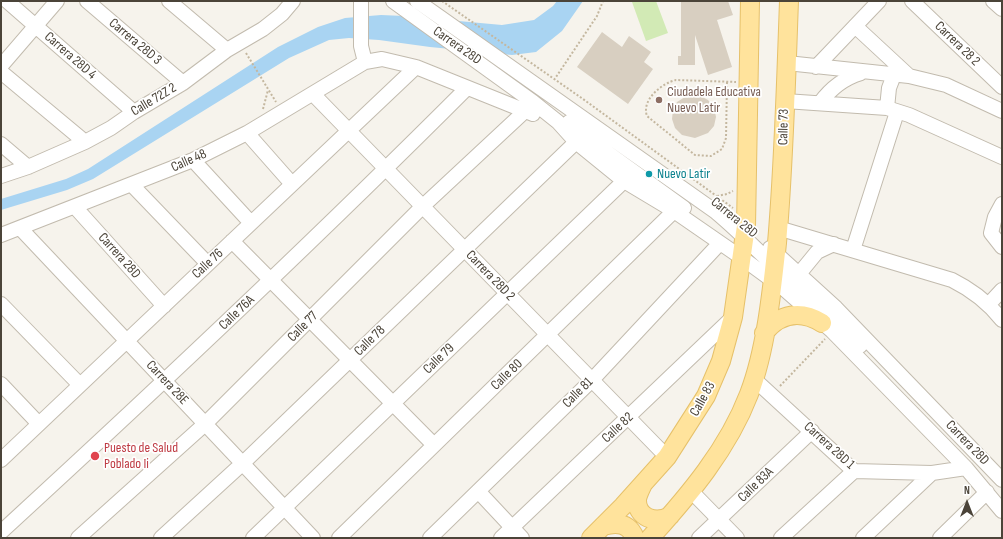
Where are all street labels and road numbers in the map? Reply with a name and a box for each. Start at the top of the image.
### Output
street label: Carrera 28D 3 [105,15,165,69]
street label: Carrera 28 2 [931,18,983,70]
street label: Carrera 28D [429,23,485,69]
street label: Carrera 28D 4 [40,29,100,83]
street label: Calle 72Z 2 [128,80,180,120]
street label: Calle 73 [775,109,793,145]
street label: Calle 48 [169,146,209,176]
street label: Carrera 28D [707,194,761,242]
street label: Carrera 28D [94,230,144,282]
street label: Calle 76 [189,245,227,283]
street label: Carrera 28D 2 [462,247,518,305]
street label: Calle 76A [216,292,258,334]
street label: Calle 77 [284,308,322,346]
street label: Calle 78 [351,322,389,360]
street label: Calle 79 [420,340,458,378]
street label: Calle 80 [488,356,526,394]
street label: Carrera 28E [142,357,192,409]
street label: Calle 81 [559,374,597,412]
street label: Calle 83 [687,379,719,419]
street label: Calle 82 [599,409,637,447]
street label: Carrera 28D [942,417,992,469]
street label: Carrera 28D 1 [800,419,858,473]
street label: Calle 83A [735,464,777,506]

